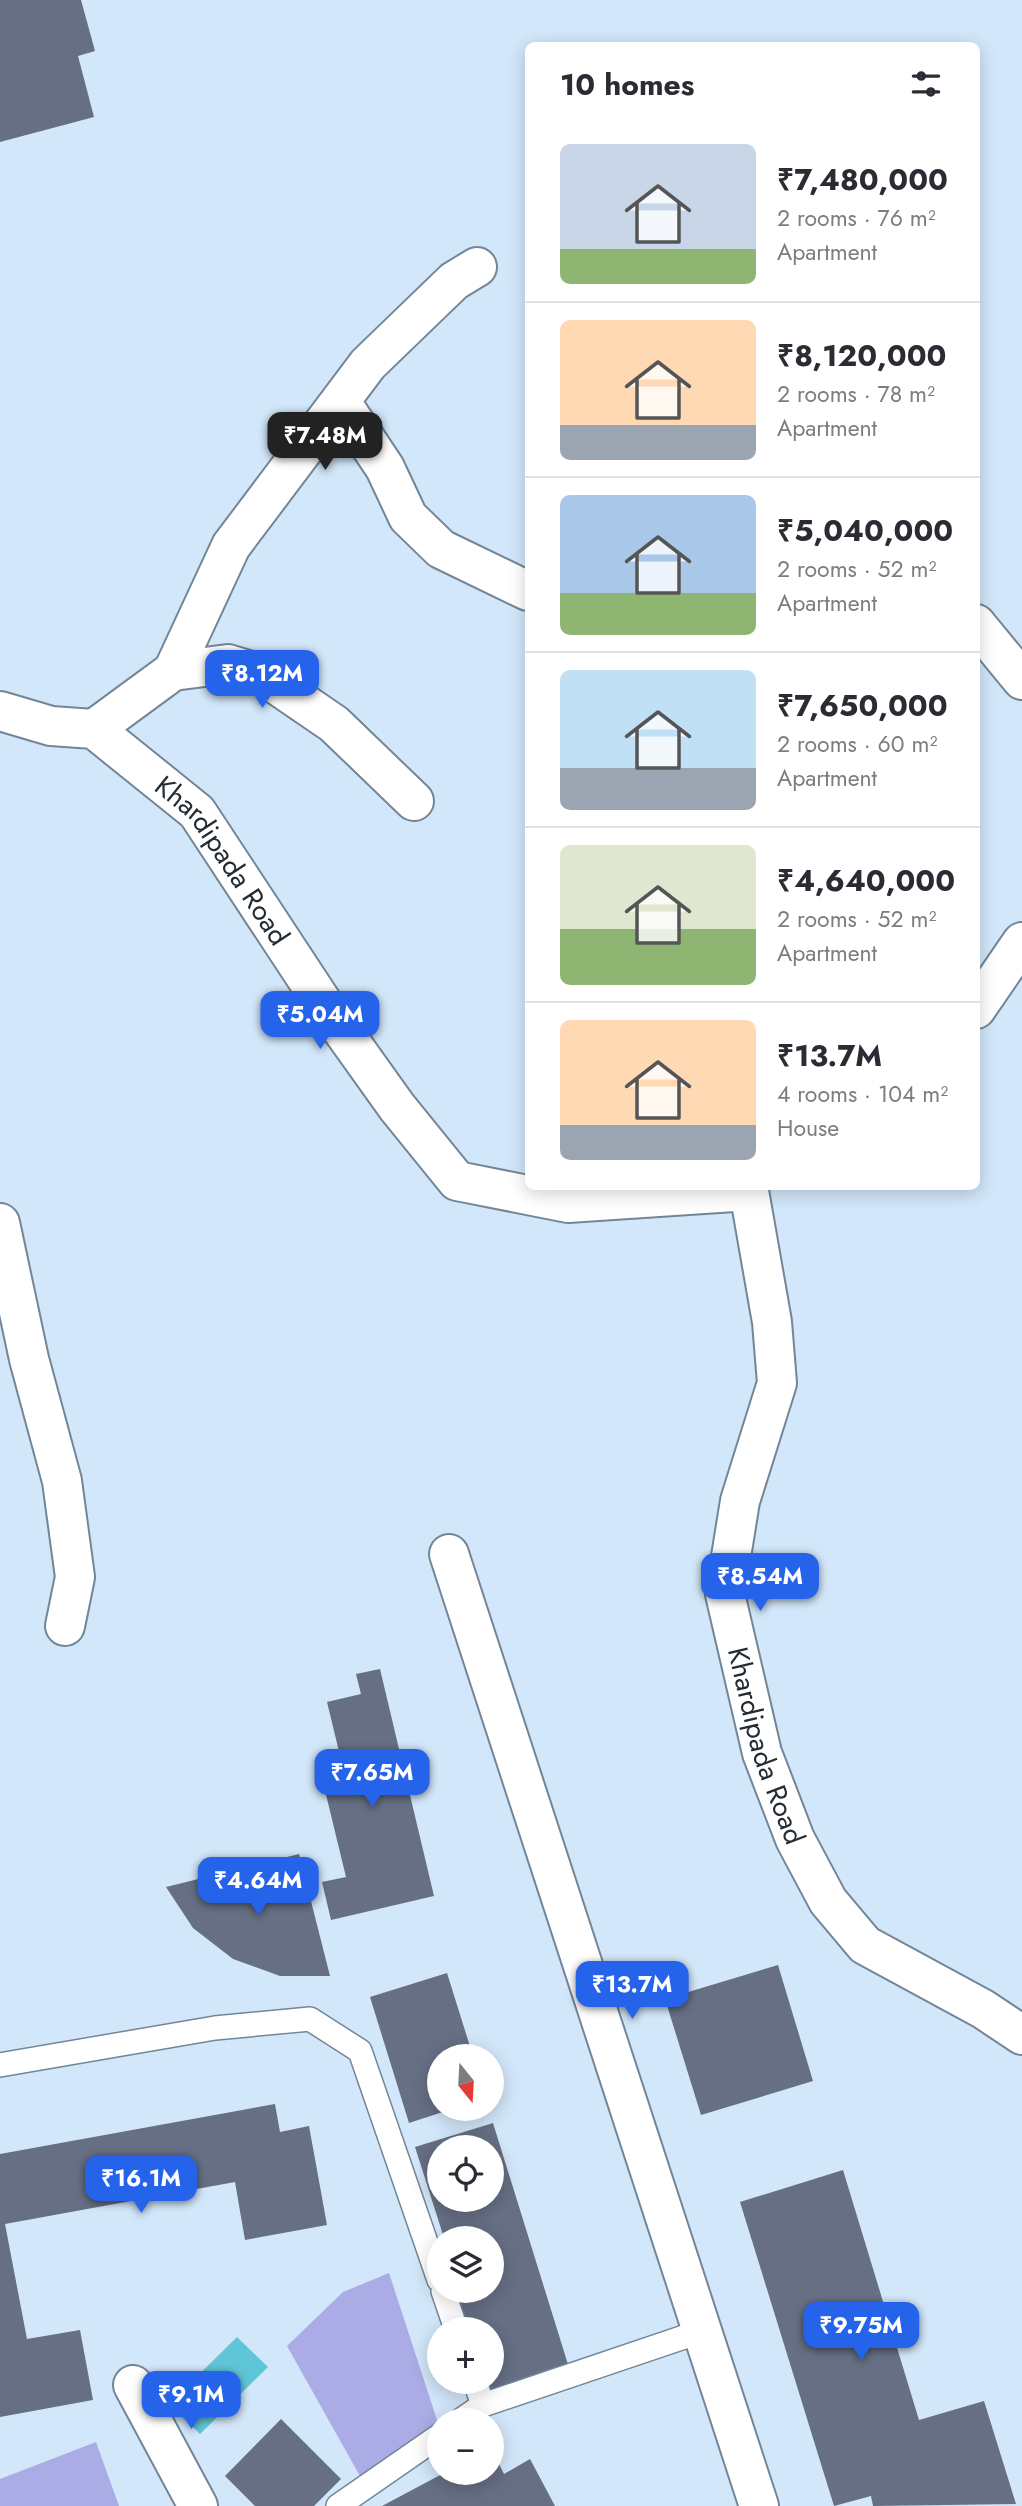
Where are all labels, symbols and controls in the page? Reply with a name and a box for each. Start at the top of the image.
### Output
text: 10 homes [560,63,694,106]
icon: filters [907,65,945,103]
text: ₹7,480,000 [777,158,948,201]
icon: home [616,172,700,256]
text: 2 rooms · 76 m² [777,201,936,235]
text: Apartment [777,235,877,269]
text: ₹8,120,000 [777,334,946,377]
icon: home [616,348,700,432]
text: 2 rooms · 78 m² [777,377,935,411]
text: Apartment [777,411,877,445]
pin: ₹7.48M [268,412,382,472]
text: ₹7.48M [283,418,367,452]
text: ₹5,040,000 [777,509,953,552]
icon: home [616,523,700,607]
text: 2 rooms · 52 m² [777,552,936,586]
text: Apartment [777,586,877,620]
pin: ₹8.12M [205,650,319,710]
text: ₹8.12M [221,656,303,690]
text: ₹7,650,000 [777,684,948,727]
icon: home [616,698,700,782]
text: 2 rooms · 60 m² [777,727,937,761]
text: Apartment [777,761,877,795]
street label: Khardipada Road [146,765,300,953]
text: ₹4,640,000 [777,859,955,902]
icon: home [616,873,700,957]
text: 2 rooms · 52 m² [777,902,936,936]
text: Apartment [777,936,877,970]
pin: ₹5.04M [263,992,377,1051]
text: ₹5.04M [276,997,364,1031]
text: ₹13.7M [777,1034,882,1077]
icon: home [616,1048,700,1132]
text: 4 rooms · 104 m² [777,1077,948,1111]
text: House [777,1111,839,1145]
pin: ₹8.54M [703,1554,817,1613]
text: ₹8.54M [717,1559,803,1593]
street label: Khardipada Road [717,1643,816,1850]
pin: ₹7.65M [315,1750,429,1809]
text: ₹7.65M [331,1755,413,1789]
pin: ₹4.64M [201,1857,315,1917]
text: ₹4.64M [214,1863,302,1897]
pin: ₹13.7M [575,1962,689,2021]
text: ₹13.7M [592,1967,672,2001]
north arrow [427,2044,504,2121]
map controls [427,2044,504,2485]
button: locate [427,2135,504,2212]
pin: ₹16.1M [84,2156,198,2215]
text: ₹16.1M [101,2161,181,2195]
button: layers [427,2226,504,2303]
pin: ₹9.75M [804,2302,918,2362]
text: ₹9.75M [819,2308,903,2342]
button: + [427,2317,504,2394]
pin: ₹9.1M [142,2372,240,2431]
text: ₹9.1M [158,2377,224,2411]
button: − [427,2408,504,2485]

